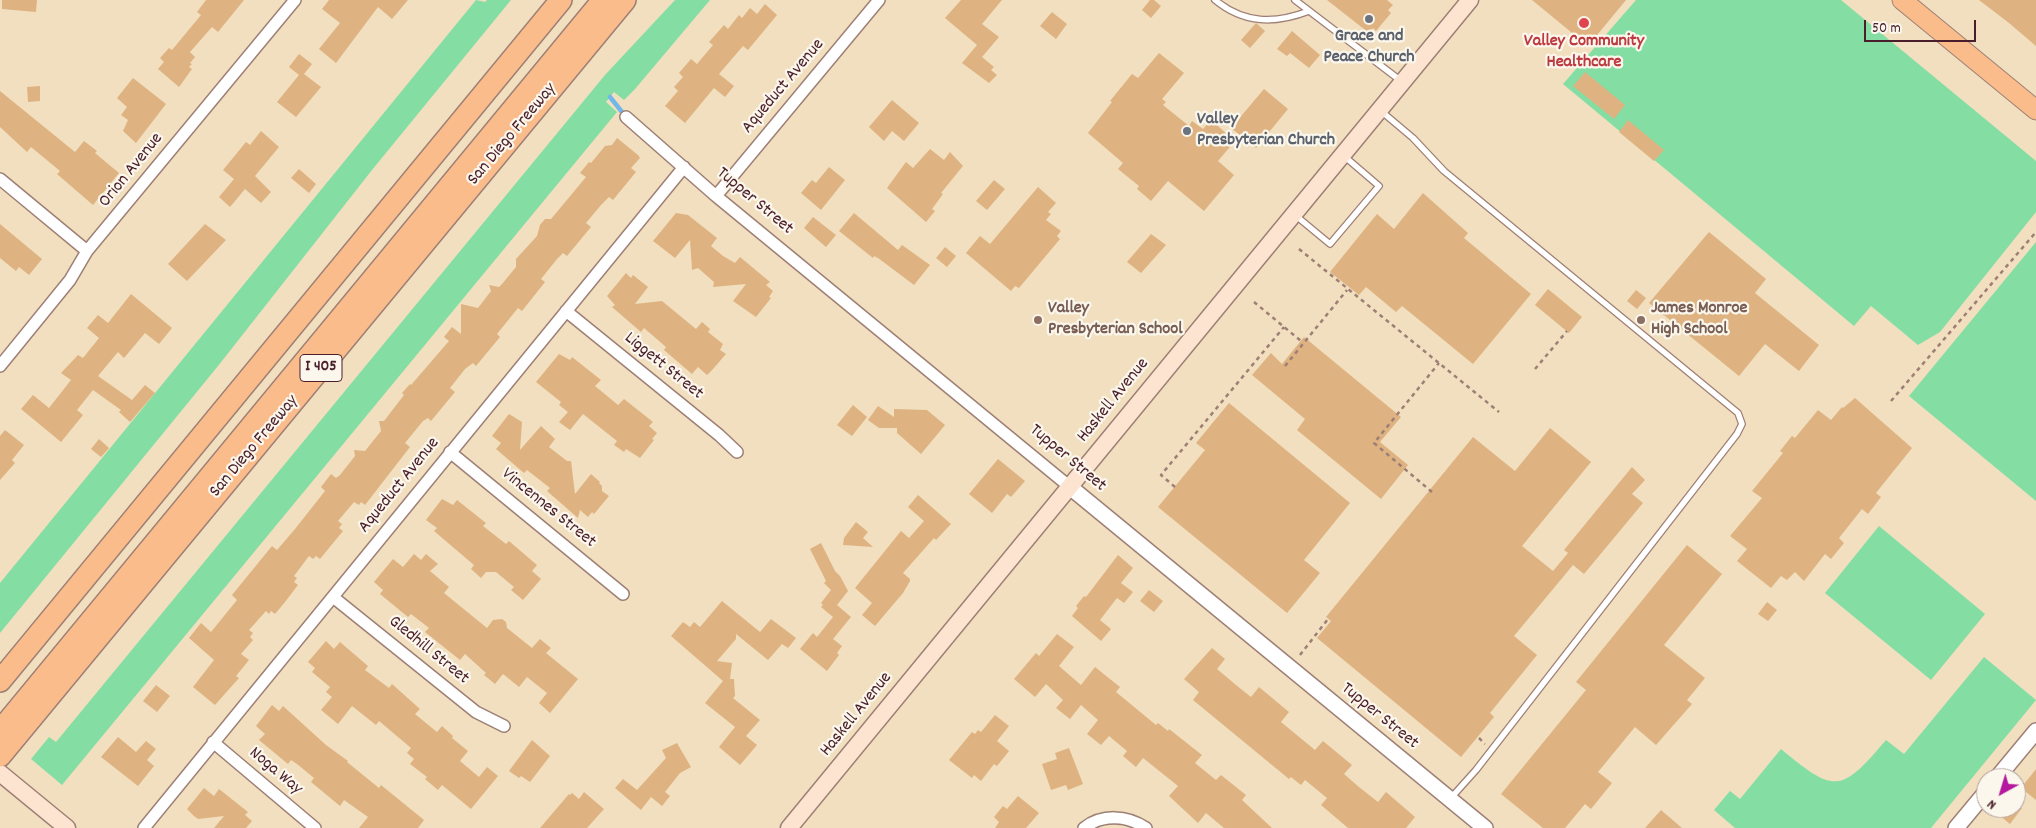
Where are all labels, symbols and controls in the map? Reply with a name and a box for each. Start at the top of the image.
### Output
scale bar [1866,10,1978,42]
marker: Grace and Peace Church [1363,13,1375,25]
marker: Valley Community Healthcare [1577,16,1591,30]
text: 50 m [1872,18,1901,40]
place label: Grace and Peace Church [1324,27,1414,70]
place label: Valley Community Healthcare [1524,32,1644,74]
street label: Aqueduct Avenue [738,35,830,139]
street label: San Diego Freeway [464,79,562,191]
place label: Valley Presbyterian Church [1197,110,1335,152]
marker: Valley Presbyterian Church [1181,125,1193,137]
street label: Orion Avenue [95,129,169,213]
street label: Tupper Street [711,164,797,240]
place label: Valley Presbyterian School [1048,299,1183,342]
place label: James Monroe High School [1651,299,1747,342]
marker: Valley Presbyterian School [1032,314,1044,326]
marker: James Monroe High School [1635,314,1647,326]
street label: Liggett Street [619,329,707,405]
road number: I 405 [300,354,342,382]
street label: Haskell Avenue [1073,354,1155,448]
street label: San Diego Freeway [206,391,304,503]
street label: Tupper Street [1024,421,1110,497]
street label: Aqueduct Avenue [355,434,445,538]
street label: Vincennes Street [496,464,600,554]
street label: Gledhill Street [383,612,473,690]
street label: Haskell Avenue [816,668,898,762]
street label: Tupper Street [1336,679,1422,755]
street label: Noga Way [244,743,306,801]
north arrow [1976,768,2026,818]
text: N [1983,794,2001,814]

